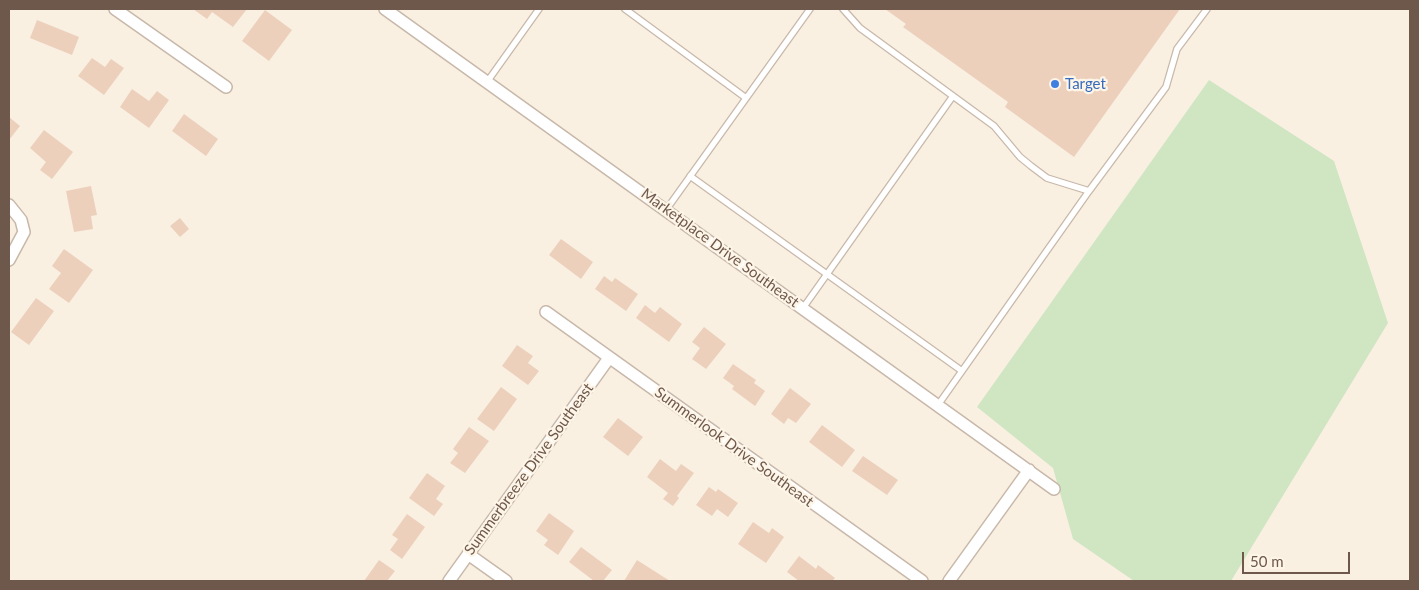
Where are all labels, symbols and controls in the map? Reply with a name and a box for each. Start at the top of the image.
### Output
place label: Target [1065,75,1106,93]
marker: Target [1049,78,1061,90]
street label: Marketplace Drive Southeast [638,185,802,311]
street label: Summerbreeze Drive Southeast [461,380,597,558]
street label: Summerlook Drive Southeast [651,383,817,511]
scale bar [1244,542,1352,574]
text: 50 m [1250,552,1284,570]

